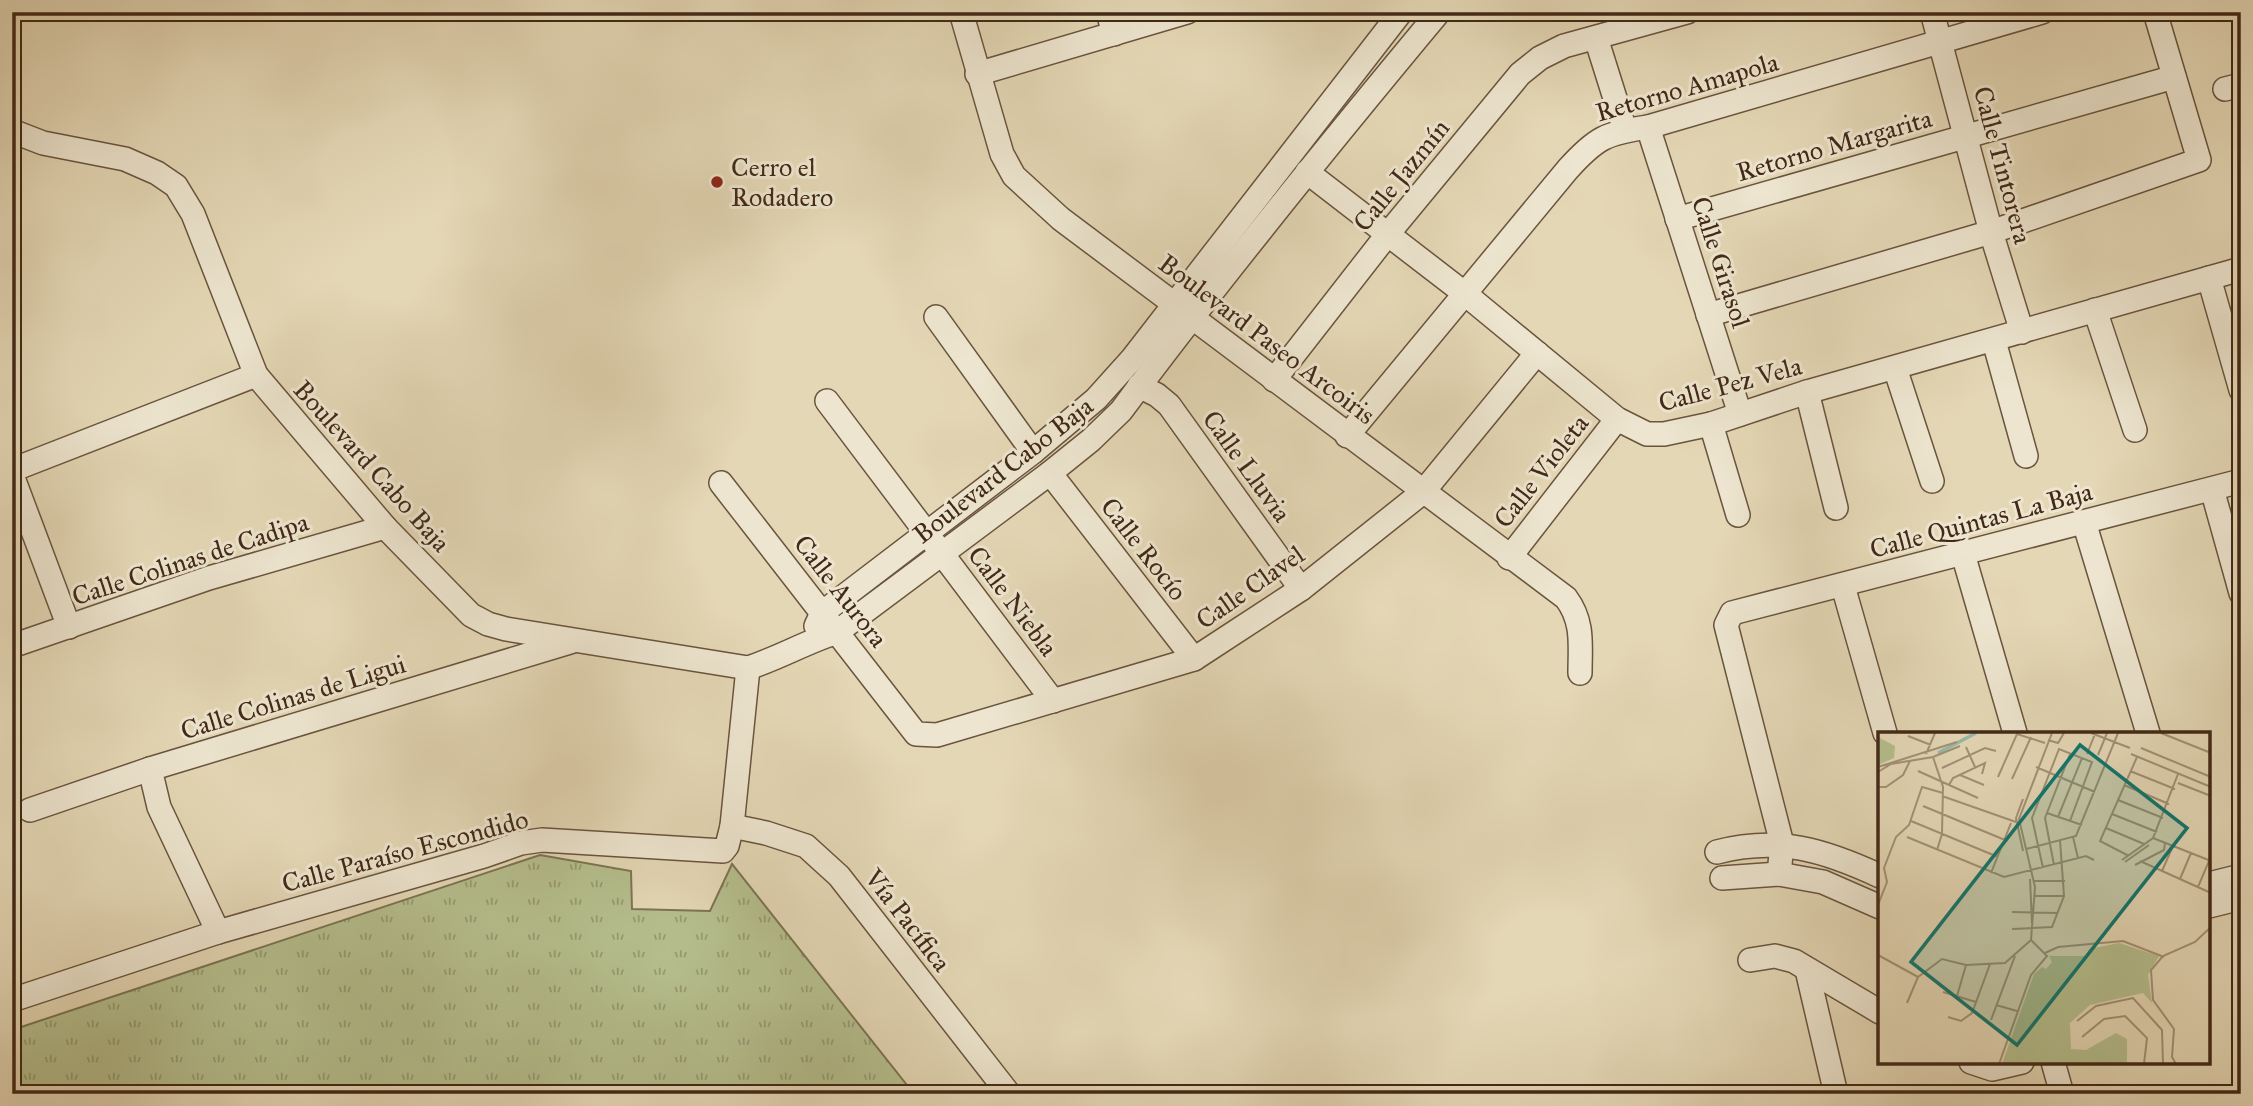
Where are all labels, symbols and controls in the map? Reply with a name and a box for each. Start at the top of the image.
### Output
street label: Retorno Amapola [1592,46,1782,128]
street label: Calle Tintorera [1967,83,2039,247]
street label: Retorno Margarita [1733,102,1935,188]
street label: Calle Jazmín [1346,112,1456,238]
place label: Cerro el Rodadero [731,151,833,213]
marker: Cerro el Rodadero [709,174,725,190]
street label: Calle Girasol [1685,193,1757,331]
street label: Boulevard Paseo Arcoiris [1152,247,1382,431]
street label: Calle Pez Vela [1655,350,1805,418]
street label: Boulevard Cabo Baja [287,374,457,558]
street label: Boulevard Cabo Baja [907,390,1099,550]
street label: Calle Lluvia [1196,404,1298,528]
street label: Calle Violeta [1487,408,1595,534]
street label: Calle Quintas La Baja [1866,475,2096,565]
street label: Calle Rocío [1094,491,1194,607]
street label: Calle Colinas de Cadipa [68,506,312,612]
street label: Calle Aurora [787,528,895,654]
street label: Calle Clavel [1190,538,1310,636]
street label: Calle Niebla [961,540,1065,662]
street label: Calle Colinas de Ligui [177,648,409,746]
inset map [1878,732,2211,1064]
street label: Calle Paraíso Escondido [278,803,532,899]
street label: Vía Pacífica [857,861,958,978]

